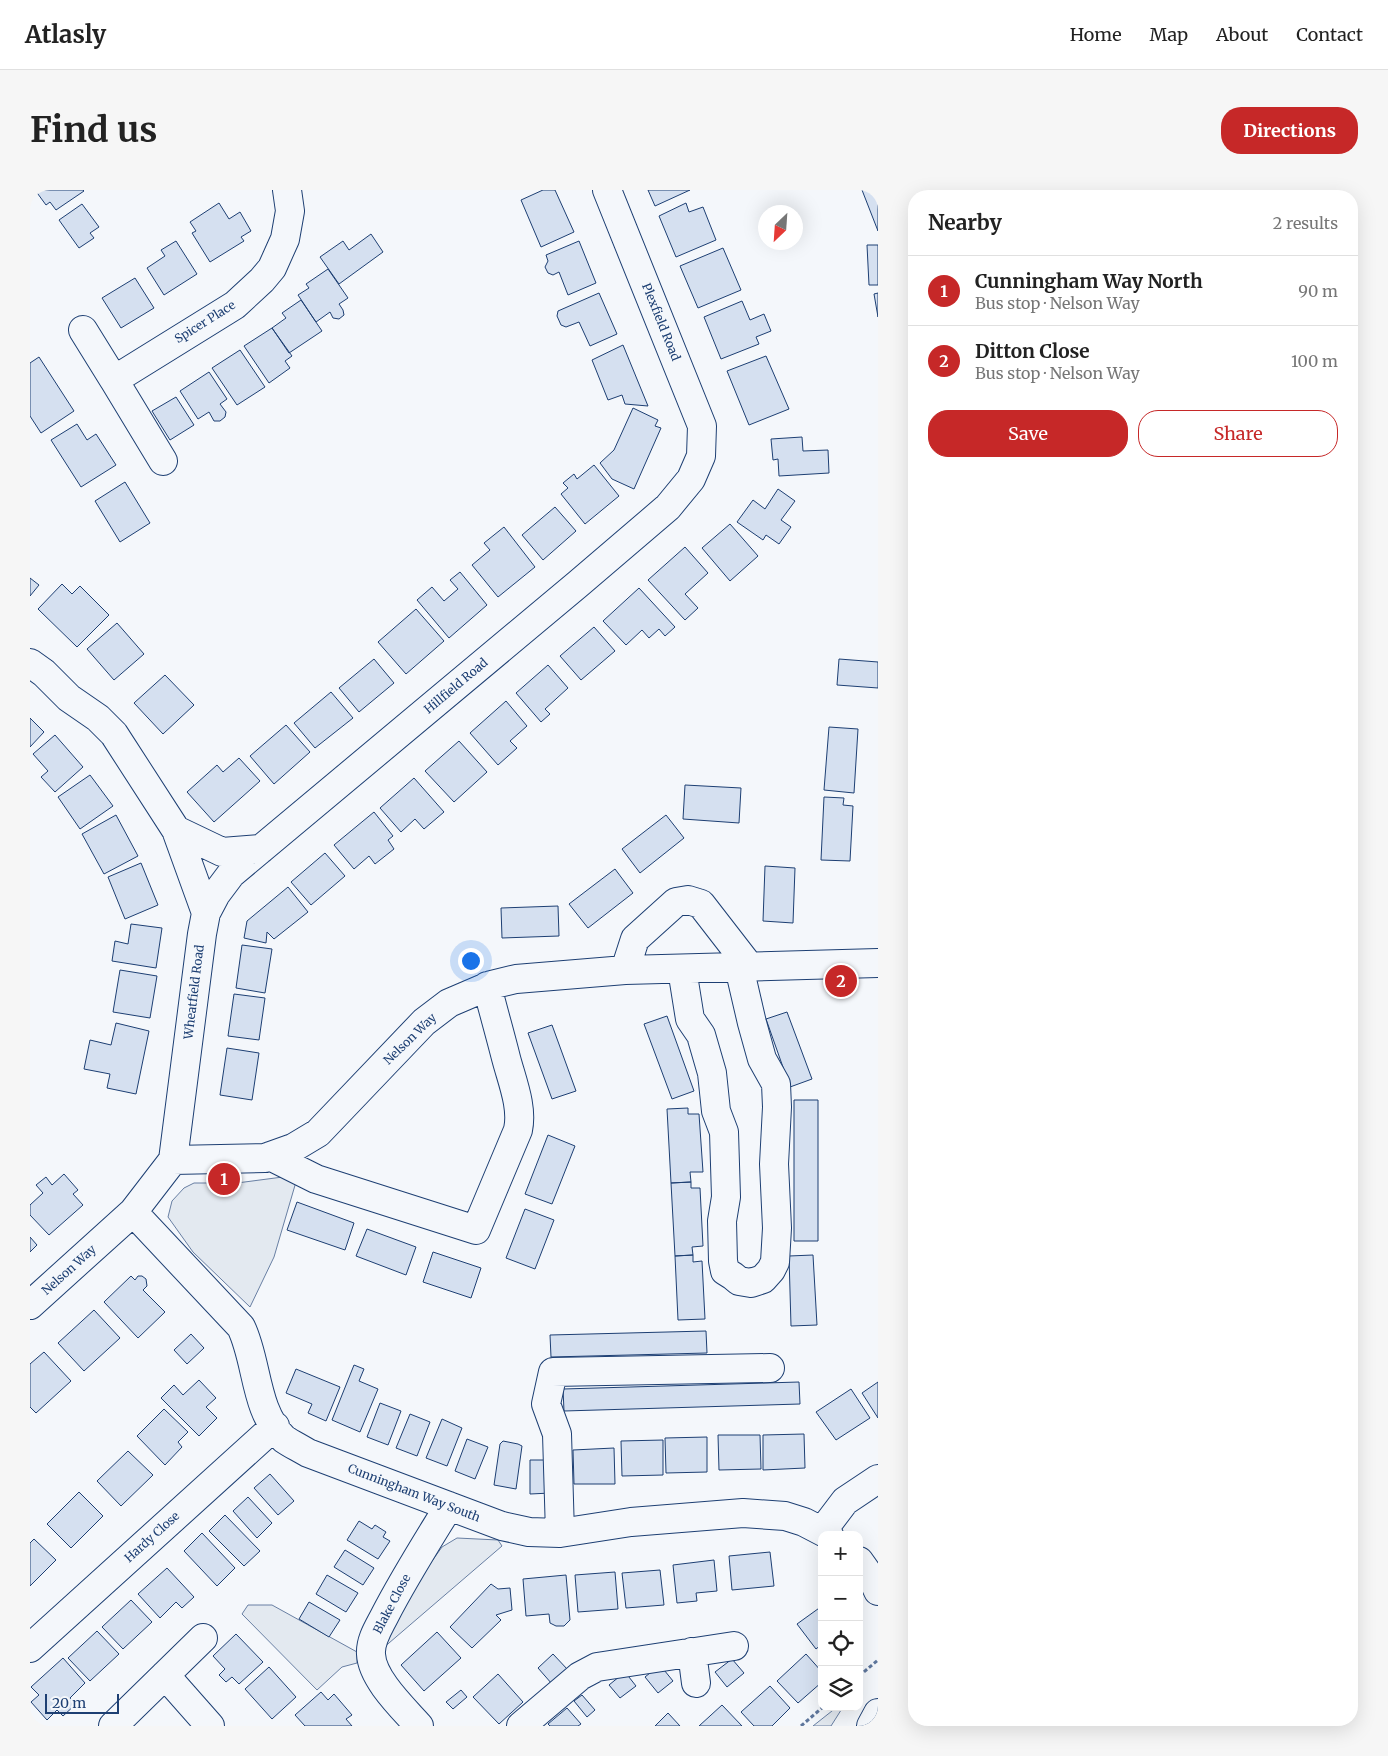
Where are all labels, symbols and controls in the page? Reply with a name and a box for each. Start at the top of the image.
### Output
text: Atlasly [25,19,106,50]
text: Home [1070,23,1122,46]
text: Map [1150,23,1188,46]
text: About [1216,23,1268,46]
text: Contact [1296,23,1363,46]
button: Directions [1221,107,1358,154]
text: Find us [30,108,157,152]
north arrow [758,205,803,250]
text: Nearby [928,209,1002,236]
text: 2 results [1273,213,1338,233]
text: Cunningham Way North [975,269,1203,293]
street label: Plexfield Road [639,281,684,363]
text: 1 [940,281,948,301]
text: 90 m [1298,281,1338,301]
text: Bus stop · Nelson Way [975,293,1140,313]
street label: Spicer Place [172,297,238,346]
text: Ditton Close [975,339,1090,363]
text: 2 [939,351,949,371]
text: 100 m [1291,351,1338,371]
text: Bus stop · Nelson Way [975,363,1140,383]
button: Save [928,410,1128,457]
button: Share [1138,410,1338,457]
street label: Hillfield Road [421,655,491,717]
street label: Wheatfield Road [180,944,207,1041]
your location [458,948,484,974]
pin: 2 [825,962,857,1000]
street label: Nelson Way [380,1010,439,1067]
pin: 1 [208,1160,240,1198]
street label: Nelson Way [39,1241,99,1298]
street label: Cunningham Way South [346,1460,483,1525]
street label: Hardy Close [121,1508,182,1565]
map controls [818,1531,863,1711]
button: + [818,1531,863,1576]
street label: Blake Close [370,1571,413,1636]
button: − [818,1576,863,1621]
button: locate [818,1621,863,1666]
button: layers [818,1666,863,1711]
scale bar [45,1691,119,1714]
text: 20 m [52,1694,86,1712]

